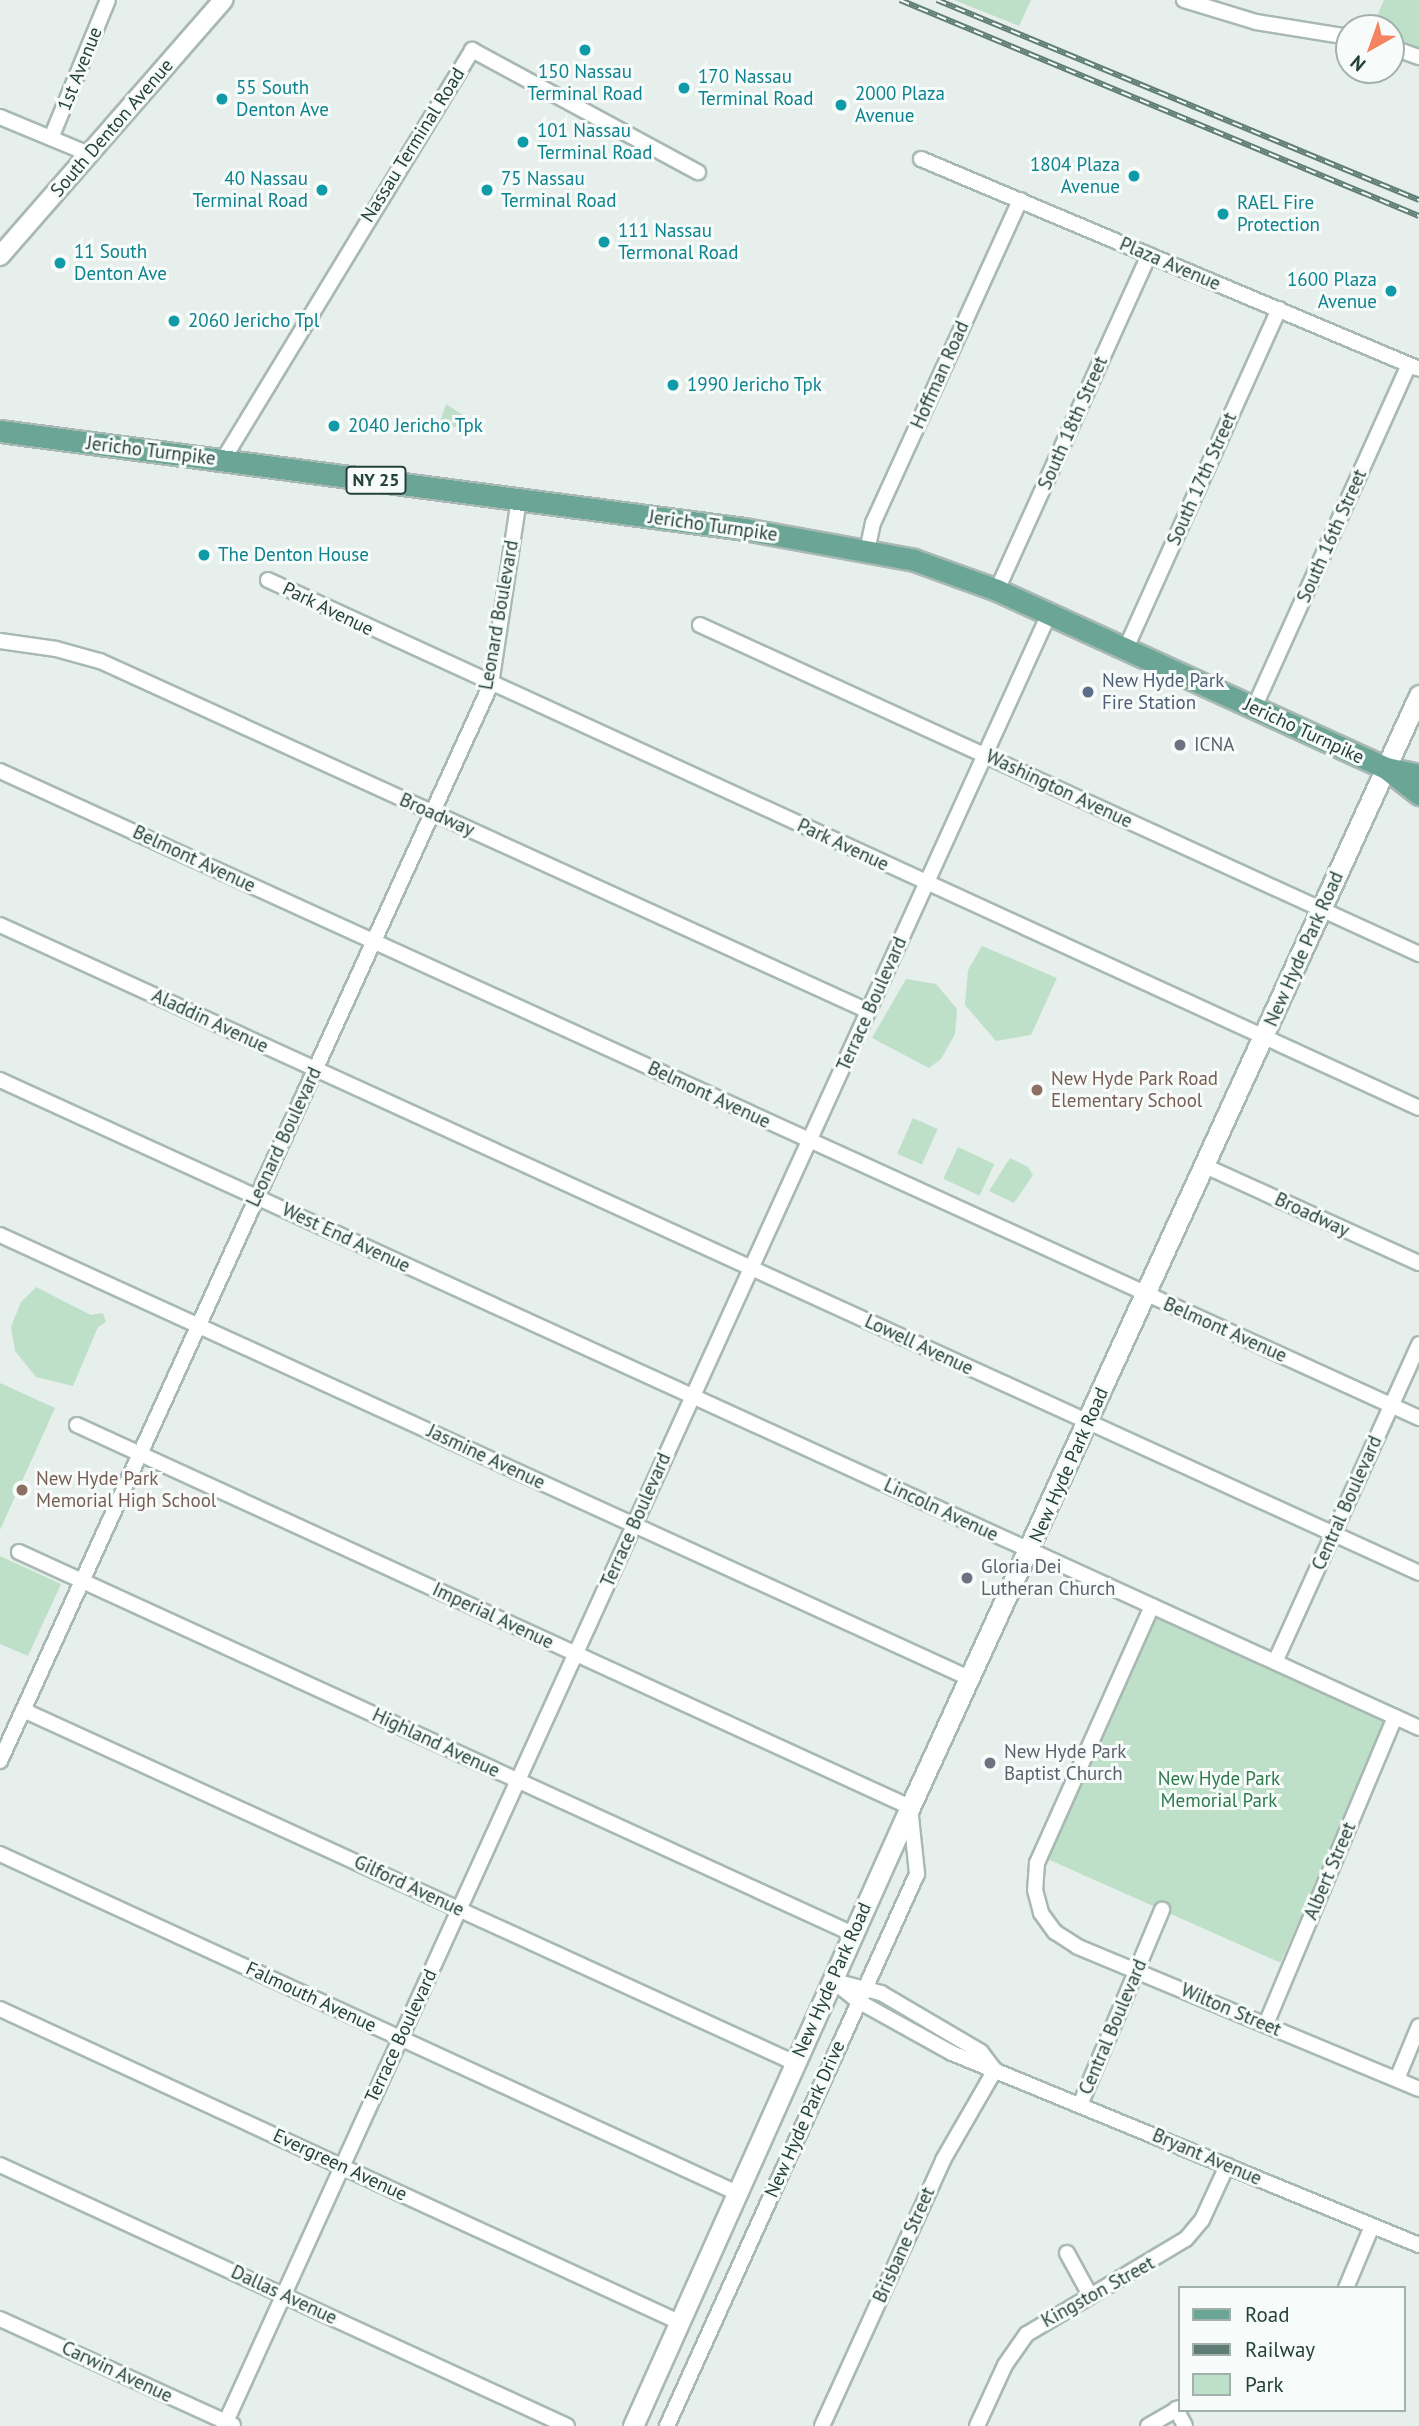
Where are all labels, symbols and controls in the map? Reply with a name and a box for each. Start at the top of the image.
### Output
north arrow [1335,14,1405,84]
street label: 1st Avenue [53,23,107,115]
marker: 150 Nassau Terminal Road [577,42,593,58]
text: N [1345,50,1370,77]
street label: South Denton Avenue [46,54,178,202]
place label: 150 Nassau Terminal Road [527,61,643,105]
street label: Nassau Terminal Road [356,63,470,227]
place label: 170 Nassau Terminal Road [698,66,813,110]
place label: 55 South Denton Ave [236,77,329,121]
marker: 170 Nassau Terminal Road [676,80,692,96]
place label: 2000 Plaza Avenue [855,83,945,127]
marker: 55 South Denton Ave [214,91,230,107]
marker: 2000 Plaza Avenue [833,97,849,113]
place label: 101 Nassau Terminal Road [537,120,652,164]
marker: 101 Nassau Terminal Road [515,134,531,150]
place label: 1804 Plaza Avenue [1030,154,1120,198]
place label: 40 Nassau Terminal Road [193,168,308,212]
place label: 75 Nassau Terminal Road [501,168,616,212]
marker: 1804 Plaza Avenue [1126,168,1142,184]
marker: 40 Nassau Terminal Road [314,182,330,198]
marker: 75 Nassau Terminal Road [479,182,495,198]
place label: RAEL Fire Protection [1237,192,1320,236]
marker: RAEL Fire Protection [1215,206,1231,222]
place label: 111 Nassau Termonal Road [618,220,738,264]
street label: Plaza Avenue [1116,232,1224,296]
marker: 111 Nassau Termonal Road [596,234,612,250]
place label: 11 South Denton Ave [74,241,167,285]
marker: 11 South Denton Ave [52,255,68,271]
place label: 1600 Plaza Avenue [1287,269,1377,313]
marker: 1600 Plaza Avenue [1383,283,1399,299]
place label: 2060 Jericho Tpl [188,310,320,332]
marker: 2060 Jericho Tpl [166,313,182,329]
street label: Hoffman Road [906,318,974,432]
street label: South 18th Street [1033,353,1113,493]
place label: 1990 Jericho Tpk [687,374,822,396]
marker: 1990 Jericho Tpk [665,377,681,393]
street label: South 17th Street [1162,409,1242,549]
place label: 2040 Jericho Tpk [348,415,483,437]
marker: 2040 Jericho Tpk [326,418,342,434]
street label: Jericho Turnpike [85,432,217,470]
road number: NY 25 [344,466,408,494]
street label: South 16th Street [1292,466,1372,606]
street label: Jericho Turnpike [647,506,779,546]
street label: Leonard Boulevard [475,538,523,692]
place label: The Denton House [218,544,369,566]
marker: The Denton House [196,547,212,563]
street label: Park Avenue [278,577,378,641]
place label: New Hyde Park Fire Station [1102,670,1225,714]
marker: New Hyde Park Fire Station [1080,684,1096,700]
street label: Jericho Turnpike [1240,693,1368,769]
place label: ICNA [1194,734,1234,756]
marker: ICNA [1172,737,1188,753]
street label: Washington Avenue [982,745,1136,833]
street label: Broadway [396,788,478,842]
street label: Park Avenue [793,814,893,876]
street label: Belmont Avenue [129,821,259,897]
street label: New Hyde Park Road [1259,868,1349,1030]
street label: Terrace Boulevard [832,933,912,1075]
street label: Aladdin Avenue [148,984,272,1058]
street label: Belmont Avenue [644,1057,774,1133]
street label: Leonard Boulevard [242,1064,326,1210]
place label: New Hyde Park Road Elementary School [1051,1068,1219,1112]
marker: New Hyde Park Road Elementary School [1029,1082,1045,1098]
street label: Broadway [1271,1188,1353,1242]
street label: West End Avenue [278,1198,414,1278]
street label: Belmont Avenue [1160,1293,1290,1367]
street label: Lowell Avenue [861,1310,977,1380]
street label: New Hyde Park Road [1024,1384,1114,1546]
street label: Jasmine Avenue [423,1420,549,1494]
street label: Central Boulevard [1307,1432,1387,1574]
street label: Terrace Boulevard [596,1449,676,1591]
place label: New Hyde Park Memorial High School [36,1468,216,1512]
street label: Lincoln Avenue [880,1473,1002,1547]
marker: New Hyde Park Memorial High School [14,1482,30,1498]
place label: Gloria Dei Lutheran Church [981,1556,1115,1600]
marker: Gloria Dei Lutheran Church [959,1570,975,1586]
street label: Imperial Avenue [428,1578,558,1654]
street label: Highland Avenue [368,1703,504,1783]
place label: New Hyde Park Baptist Church [1004,1741,1127,1785]
marker: New Hyde Park Baptist Church [982,1755,998,1771]
park label: New Hyde Park Memorial Park [1158,1768,1280,1812]
street label: Albert Street [1299,1819,1361,1923]
street label: Gilford Avenue [350,1850,468,1922]
street label: New Hyde Park Road [787,1899,877,2061]
street label: Central Boulevard [1074,1956,1152,2098]
street label: Falmouth Avenue [242,1957,380,2037]
street label: Terrace Boulevard [360,1966,442,2106]
street label: Wilton Street [1177,1979,1285,2041]
street label: New Hyde Park Drive [760,2037,850,2201]
street label: Evergreen Avenue [269,2124,411,2206]
street label: Bryant Avenue [1149,2124,1265,2190]
street label: Brisbane Street [868,2184,940,2306]
street label: Kingston Street [1038,2252,1158,2332]
street label: Dallas Avenue [227,2260,341,2330]
legend [1178,2286,1405,2412]
text: Road [1245,2301,1289,2328]
street label: Carwin Avenue [58,2336,176,2408]
text: Railway [1245,2336,1315,2363]
text: Park [1245,2371,1284,2398]

